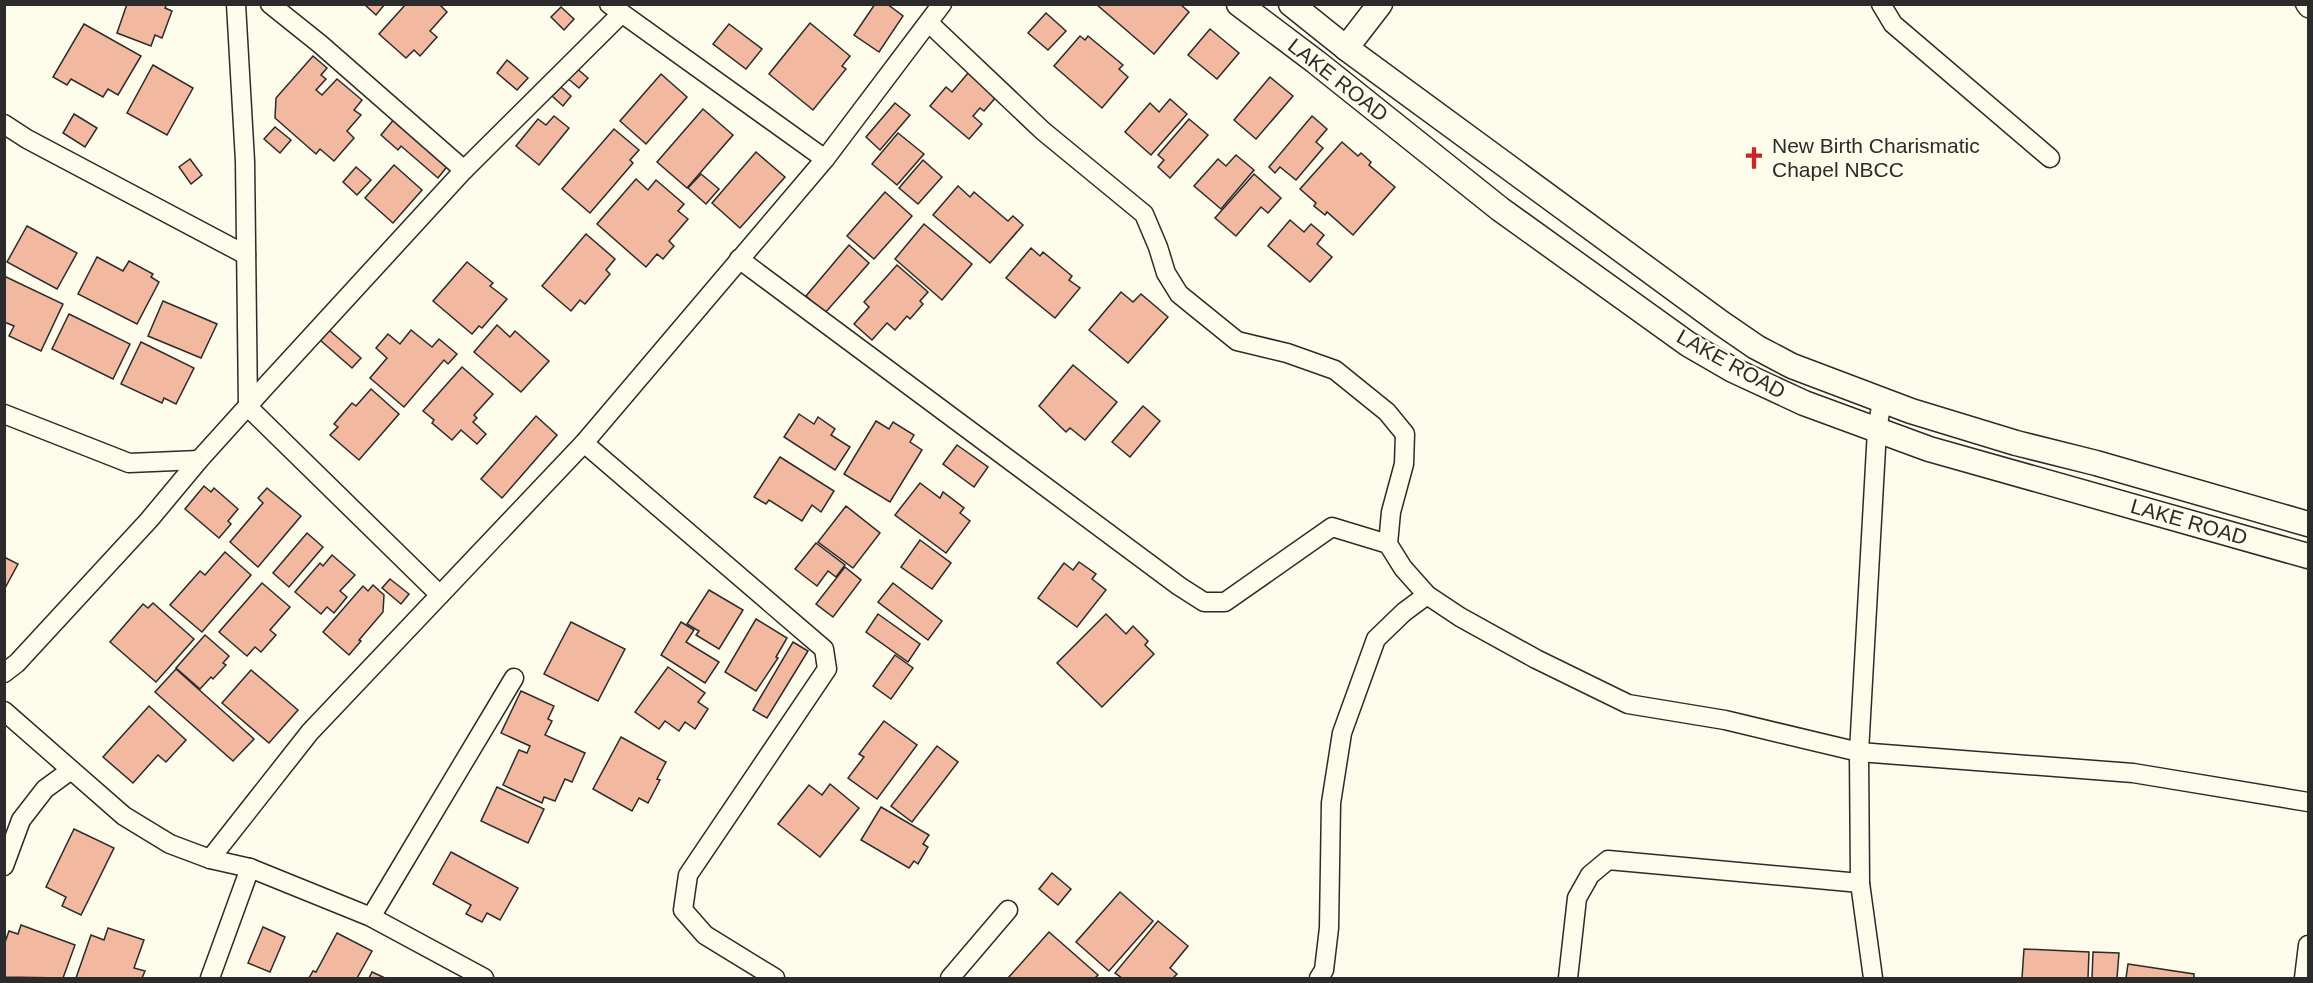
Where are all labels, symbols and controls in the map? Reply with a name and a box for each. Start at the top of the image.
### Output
street label: LAKE ROAD [1284,34,1393,126]
place label: New Birth Charismatic Chapel NBCC [1772,134,1980,181]
church icon: New Birth Charismatic Chapel NBCC [1741,145,1767,171]
street label: LAKE ROAD [1673,324,1789,403]
street label: LAKE ROAD [2128,494,2250,549]

